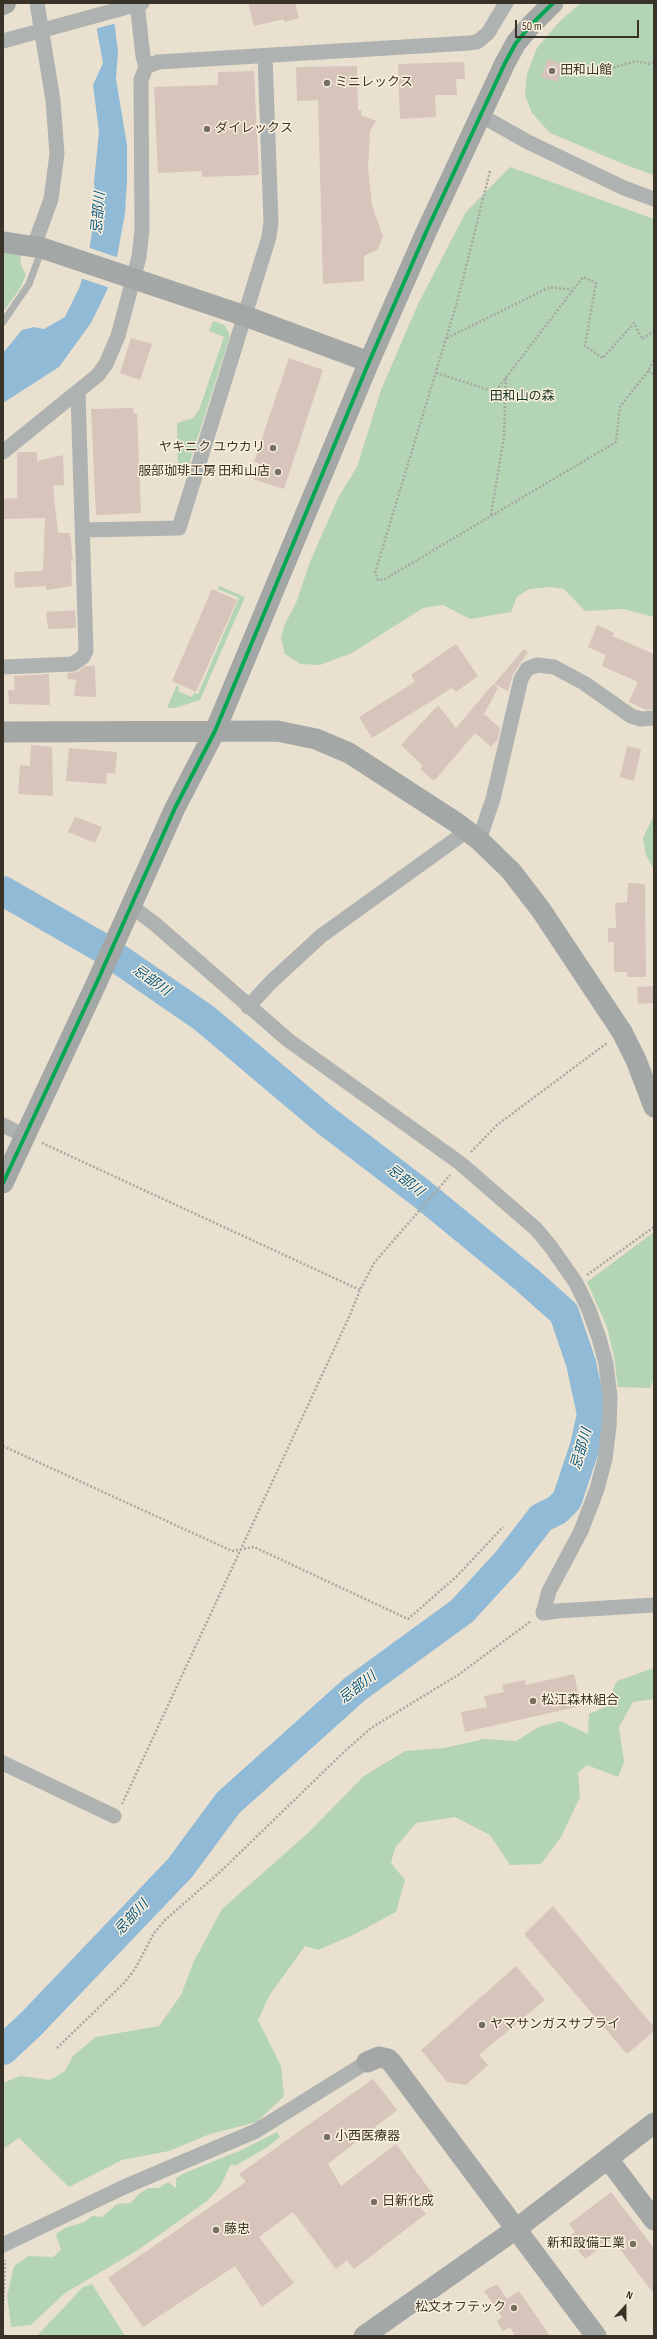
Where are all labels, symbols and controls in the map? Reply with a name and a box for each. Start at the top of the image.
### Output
scale bar [517,12,641,38]
text: 50 m [522,19,542,34]
place label: 田和山館 [560,63,612,79]
marker: 田和山館 [547,66,557,76]
place label: ミニレックス [335,75,413,91]
marker: ミニレックス [322,78,332,88]
place label: ダイレックス [215,121,293,137]
marker: ダイレックス [202,124,212,134]
water label: 忌部川 [89,191,109,235]
park label: 田和山の森 [490,389,554,405]
place label: ヤキニク ユウカリ [159,440,265,456]
marker: ヤキニク ユウカリ [268,443,278,453]
place label: 服部珈琲工房 田和山店 [138,464,270,480]
marker: 服部珈琲工房 田和山店 [273,467,283,477]
water label: 忌部川 [129,962,173,1000]
water label: 忌部川 [383,1161,427,1201]
water label: 忌部川 [568,1426,596,1472]
water label: 忌部川 [336,1668,380,1708]
place label: 松江森林組合 [541,1693,619,1709]
marker: 松江森林組合 [528,1696,538,1706]
water label: 忌部川 [112,1897,152,1939]
place label: ヤマサンガスサプライ [490,2017,620,2033]
marker: ヤマサンガスサプライ [477,2020,487,2030]
place label: 小西医療器 [335,2129,400,2145]
marker: 小西医療器 [322,2132,332,2142]
place label: 日新化成 [382,2194,434,2210]
marker: 日新化成 [369,2197,379,2207]
place label: 藤忠 [224,2222,250,2238]
marker: 藤忠 [211,2225,221,2235]
place label: 新和設備工業 [547,2236,625,2252]
marker: 新和設備工業 [628,2239,638,2249]
north arrow [605,2287,645,2327]
text: N [624,2288,635,2302]
place label: 松文オフテック [415,2300,506,2316]
marker: 松文オフテック [509,2303,519,2313]

